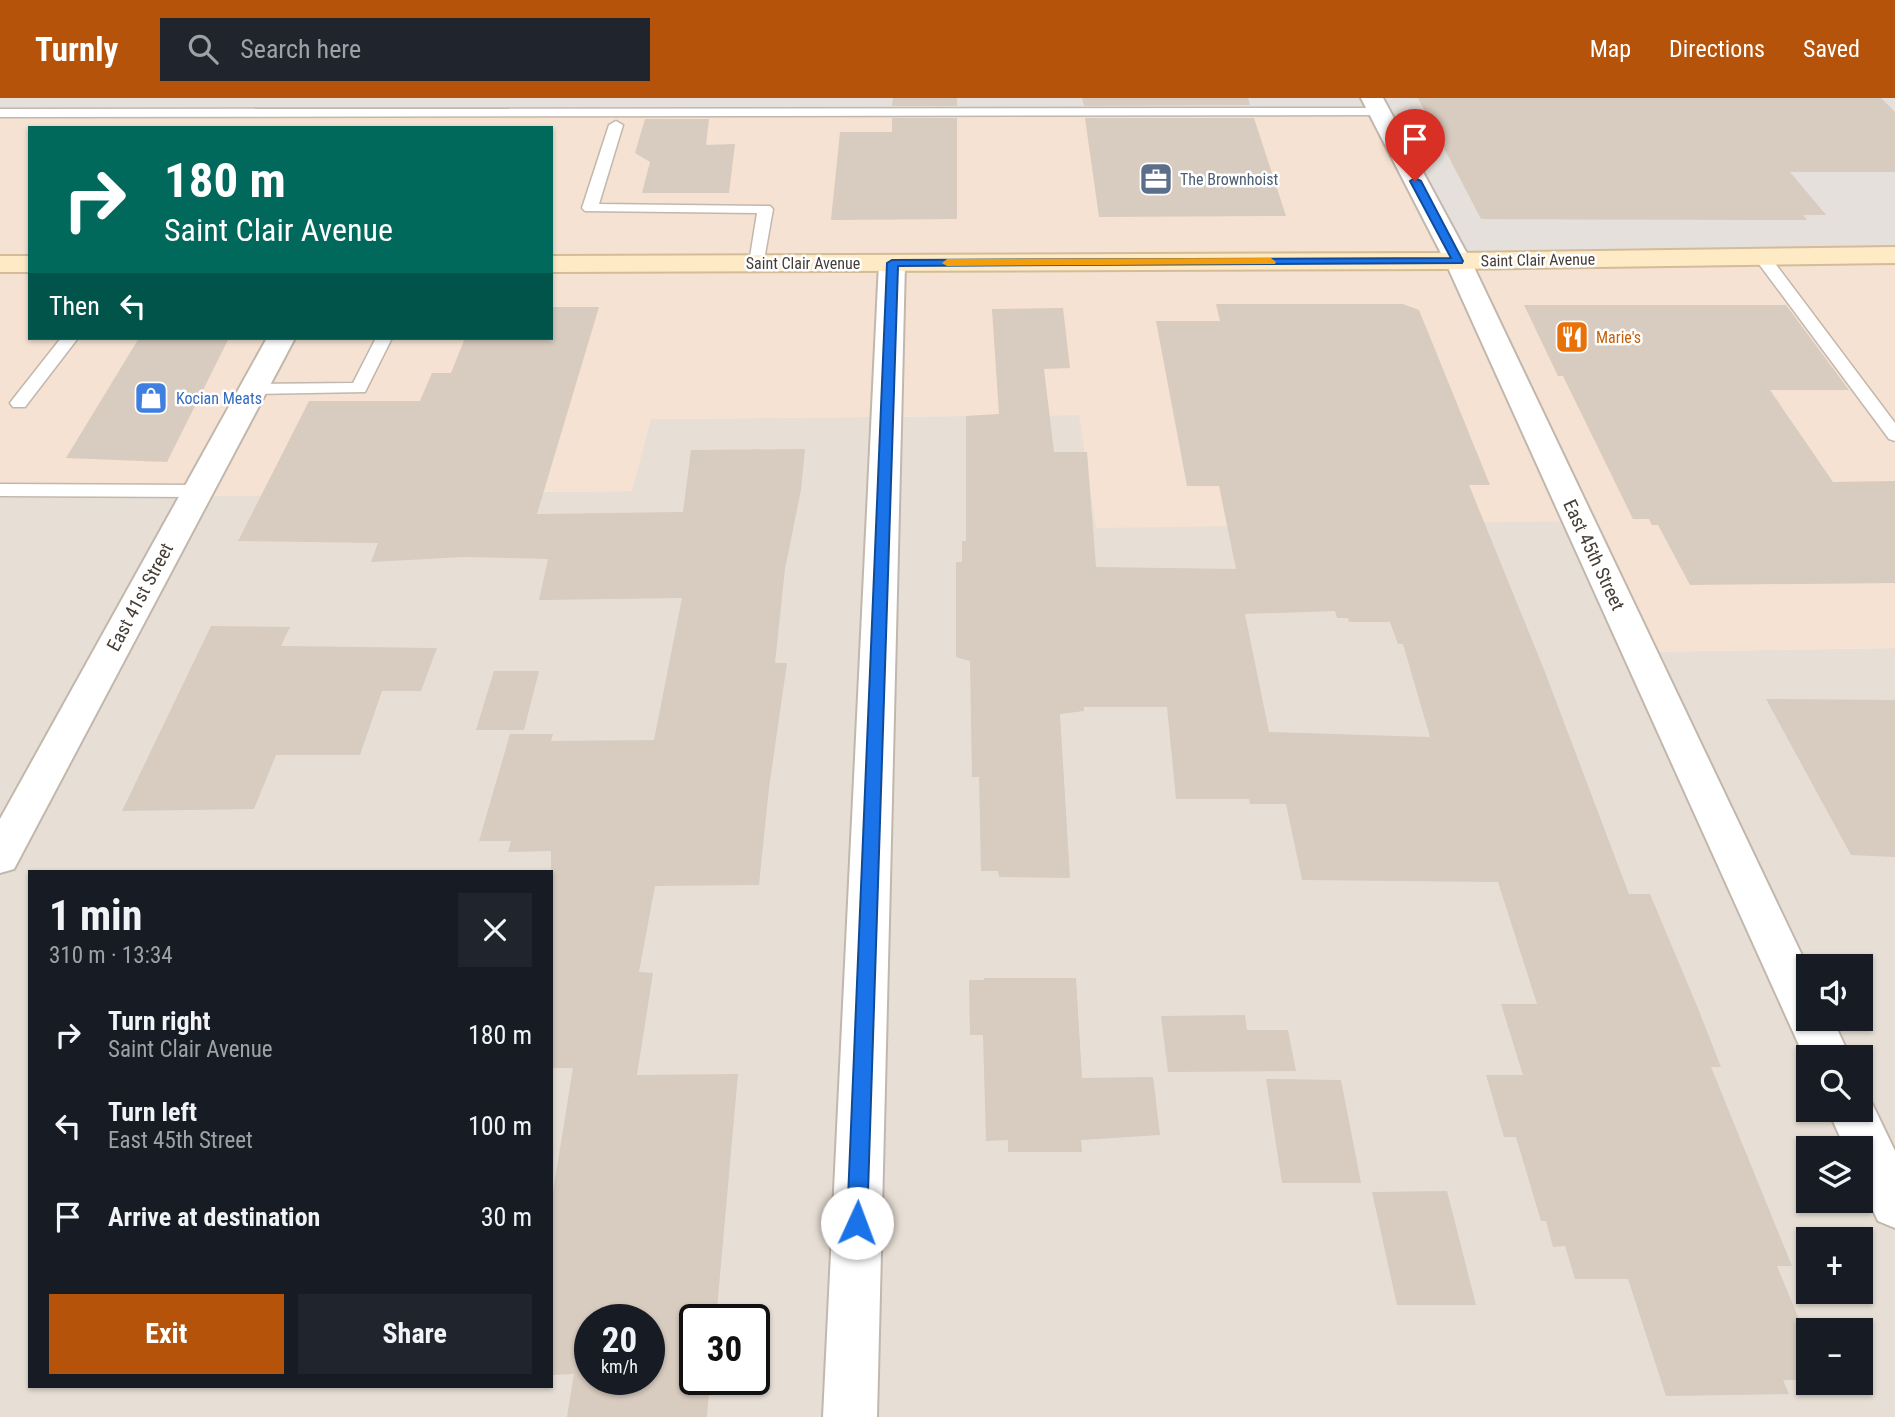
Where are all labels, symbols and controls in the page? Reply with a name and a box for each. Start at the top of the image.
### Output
search box [160,18,650,81]
text: Turnly [35,30,118,69]
icon: search [184,30,222,68]
text: Search here [240,34,361,64]
text: Map [1590,35,1631,63]
text: Directions [1669,35,1765,63]
text: Saved [1803,35,1860,63]
pin [1385,109,1445,181]
icon: arrive [1396,120,1434,158]
text: 180 m [164,152,286,209]
icon: right [49,154,140,245]
office icon: The Brownhoist [1137,160,1175,198]
place label: The Brownhoist [1180,170,1279,189]
text: Saint Clair Avenue [164,211,393,249]
street label: Saint Clair Avenue [1481,250,1595,270]
street label: Saint Clair Avenue [746,254,860,273]
icon: left [114,287,152,325]
text: Then [49,291,100,321]
restaurant icon: Marie's [1553,318,1591,356]
place label: Marie's [1596,328,1641,347]
shop icon: Kocian Meats [132,379,170,417]
place label: Kocian Meats [176,389,262,408]
street label: East 45th Street [1558,496,1630,614]
street label: East 41st Street [102,539,178,655]
text: 1 min [49,891,142,940]
button: close [458,893,532,967]
text: 310 m · 13:34 [49,942,173,969]
map controls [1796,954,1873,1395]
button: sound [1796,954,1873,1031]
text: Turn right [108,1006,210,1036]
icon: right [49,1016,87,1054]
text: 180 m [468,1020,532,1050]
text: Saint Clair Avenue [108,1036,273,1063]
button: search [1796,1045,1873,1122]
text: Turn left [108,1097,197,1127]
icon: left [49,1107,87,1145]
text: 100 m [468,1111,532,1141]
text: East 45th Street [108,1127,253,1154]
button: layers [1796,1136,1873,1213]
position arrow [820,1186,894,1260]
icon: arrive [49,1198,87,1236]
text: Arrive at destination [108,1202,320,1232]
text: 30 m [481,1202,532,1232]
button: + [1796,1227,1873,1304]
button: Exit [49,1294,284,1374]
button: Share [298,1294,532,1374]
speed limit sign: 30 [679,1304,770,1395]
button: − [1796,1318,1873,1395]
text: 20 [602,1320,637,1361]
text: km/h [601,1356,638,1377]

